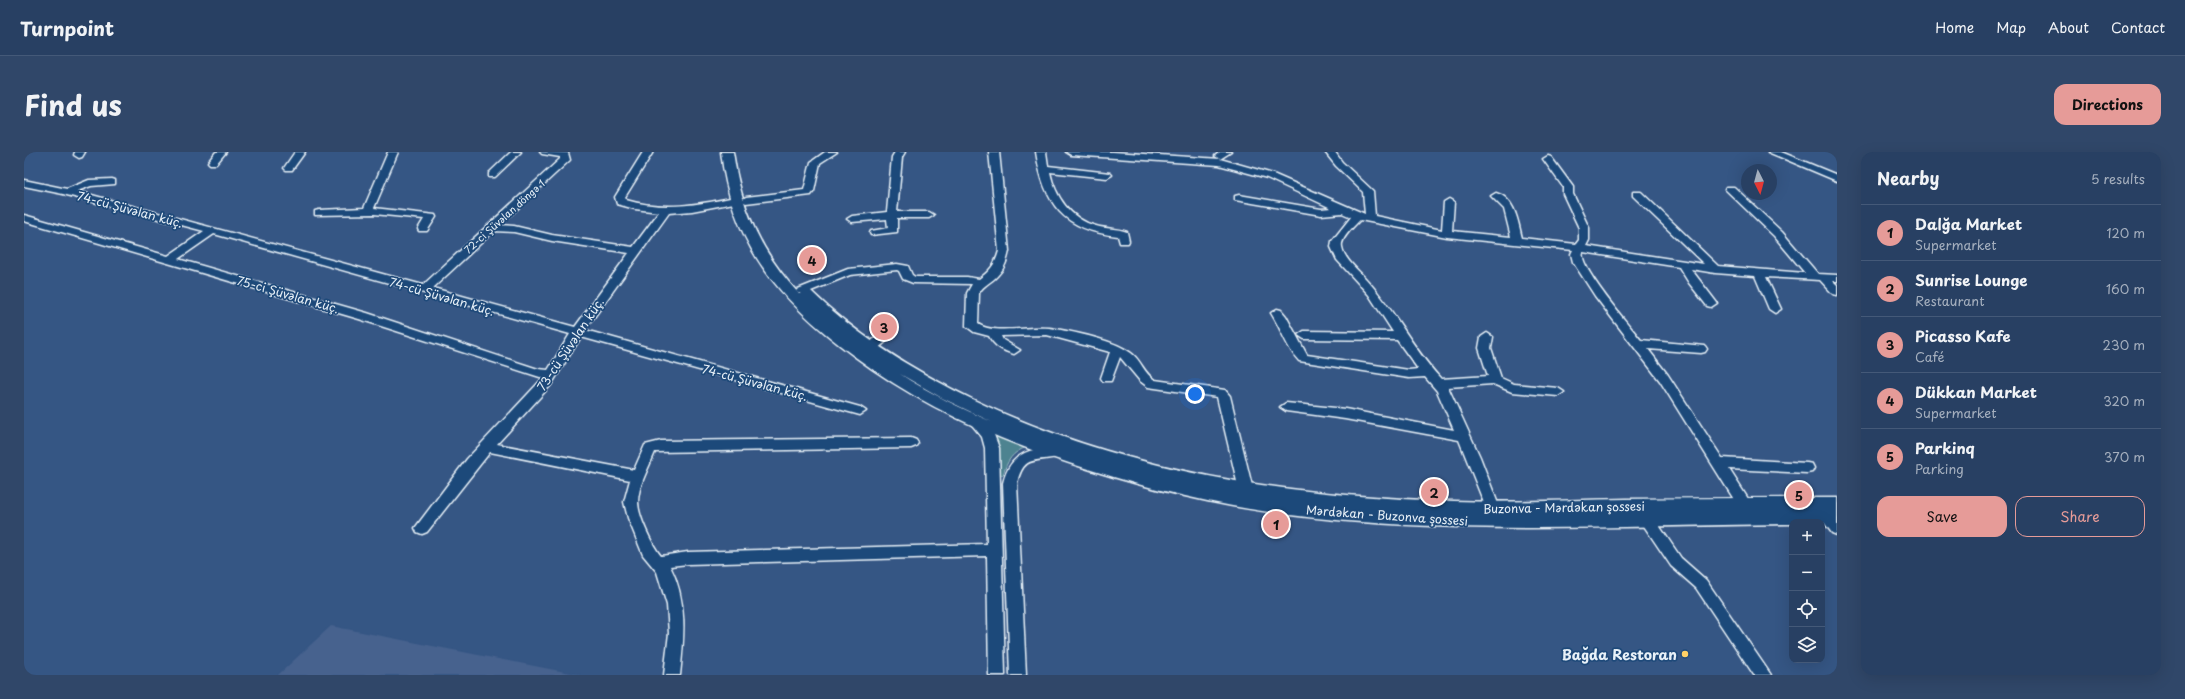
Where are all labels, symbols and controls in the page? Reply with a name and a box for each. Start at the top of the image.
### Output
text: Turnpoint [20,14,114,42]
text: Home [1935,17,1974,38]
text: Map [1996,17,2026,38]
text: About [2048,17,2089,38]
text: Contact [2111,17,2165,38]
text: Find us [24,83,122,126]
button: Directions [2054,84,2161,125]
north arrow [1741,164,1777,200]
text: Nearby [1877,165,1939,191]
text: 5 results [2091,169,2145,188]
street label: 72-ci Şüvəlan döngə 1 [460,175,548,257]
street label: 74-cü Şüvəlan küç. [75,186,185,232]
text: Dalğa Market [1915,212,2022,235]
text: 1 [1887,223,1893,242]
text: 120 m [2106,223,2145,242]
text: Supermarket [1915,235,1997,254]
pin: 4 [799,245,825,275]
text: Sunrise Lounge [1915,268,2027,291]
street label: 75-ci Şüvəlan küç. [235,271,341,317]
street label: 74-cü Şüvəlan küç. [387,272,497,320]
text: 2 [1885,279,1895,298]
text: 160 m [2106,279,2145,298]
text: Restaurant [1915,291,1985,310]
street label: 73-cü Şüvəlan küç. [532,294,608,394]
pin: 3 [871,312,897,342]
text: Picasso Kafe [1915,324,2011,347]
text: 3 [1886,335,1894,354]
text: 230 m [2103,335,2145,354]
text: Café [1915,347,1944,366]
street label: 74-cü Şüvəlan küç. [700,359,810,405]
text: Dükkan Market [1915,380,2037,403]
your location [1185,384,1205,404]
text: 4 [1886,391,1894,410]
text: 320 m [2103,391,2145,410]
text: Supermarket [1915,403,1997,422]
text: Parkinq [1915,436,1975,459]
text: 5 [1886,447,1894,466]
text: 370 m [2104,447,2145,466]
text: Parking [1915,459,1964,478]
pin: 2 [1421,477,1447,507]
pin: 5 [1786,480,1812,510]
button: Save [1877,496,2007,537]
button: Share [2015,496,2145,537]
street label: Buzonva - Mərdəkan şossesi [1483,497,1645,517]
street label: Mərdəkan - Buzonva şossesi [1305,500,1469,530]
pin: 1 [1263,509,1289,539]
map controls [1789,519,1825,663]
button: + [1789,519,1825,555]
button: − [1789,555,1825,591]
button: locate [1789,591,1825,627]
button: layers [1789,627,1825,663]
place label: Bağda Restoran [1562,644,1677,665]
marker: Bağda Restoran [1680,649,1690,659]

